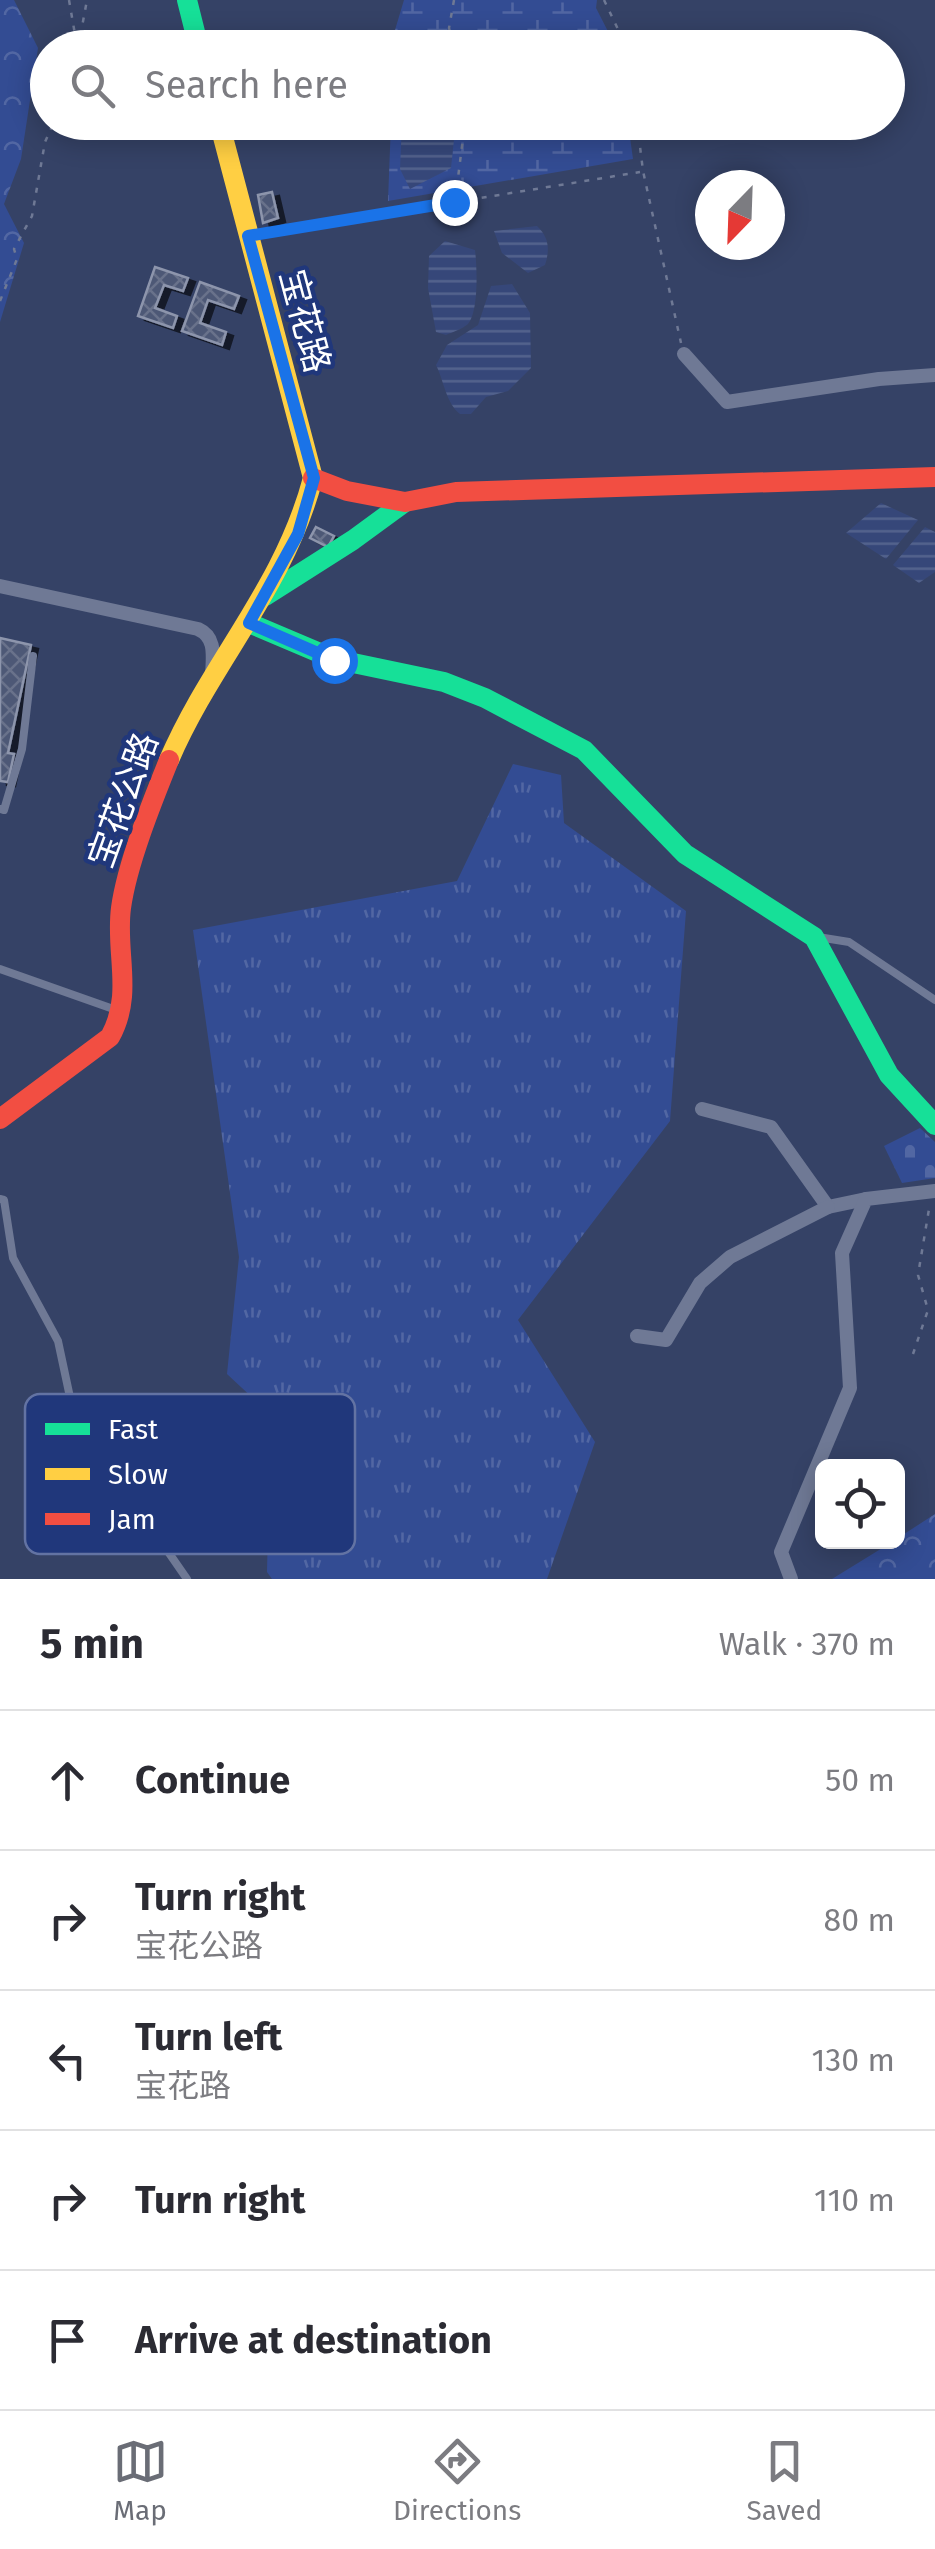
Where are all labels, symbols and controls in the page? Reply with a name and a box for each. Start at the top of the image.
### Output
search box [30,30,905,140]
icon: search [65,58,120,113]
text: Search here [145,62,348,108]
north arrow [695,170,785,260]
route end [432,180,478,226]
street label: 宝花路 [271,265,339,377]
route start [312,638,358,684]
street label: 宝花公路 [79,727,167,873]
legend [25,1394,355,1554]
text: Fast [108,1413,159,1446]
text: Slow [108,1458,168,1491]
map controls [815,1459,905,1549]
button: locate [815,1459,905,1549]
text: Jam [108,1503,156,1536]
text: 5 min [40,1619,144,1669]
text: Walk · 370 m [719,1625,895,1663]
icon: ahead [40,1753,95,1808]
text: Continue [135,1757,290,1803]
text: 50 m [825,1761,895,1799]
text: Turn right [135,1874,305,1920]
icon: right [40,1893,95,1948]
text: 80 m [824,1901,895,1939]
text: 宝花公路 [135,1927,263,1965]
text: Turn left [135,2014,282,2060]
icon: left [40,2033,95,2088]
text: 130 m [811,2041,895,2079]
text: 宝花路 [135,2067,231,2105]
icon: right [40,2173,95,2228]
text: Turn right [135,2177,305,2223]
text: 110 m [814,2181,895,2219]
icon: arrive [40,2313,95,2368]
text: Arrive at destination [135,2317,492,2363]
tab: Map [113,2434,168,2527]
tab: Directions [393,2434,521,2527]
tab: Saved [747,2434,822,2527]

